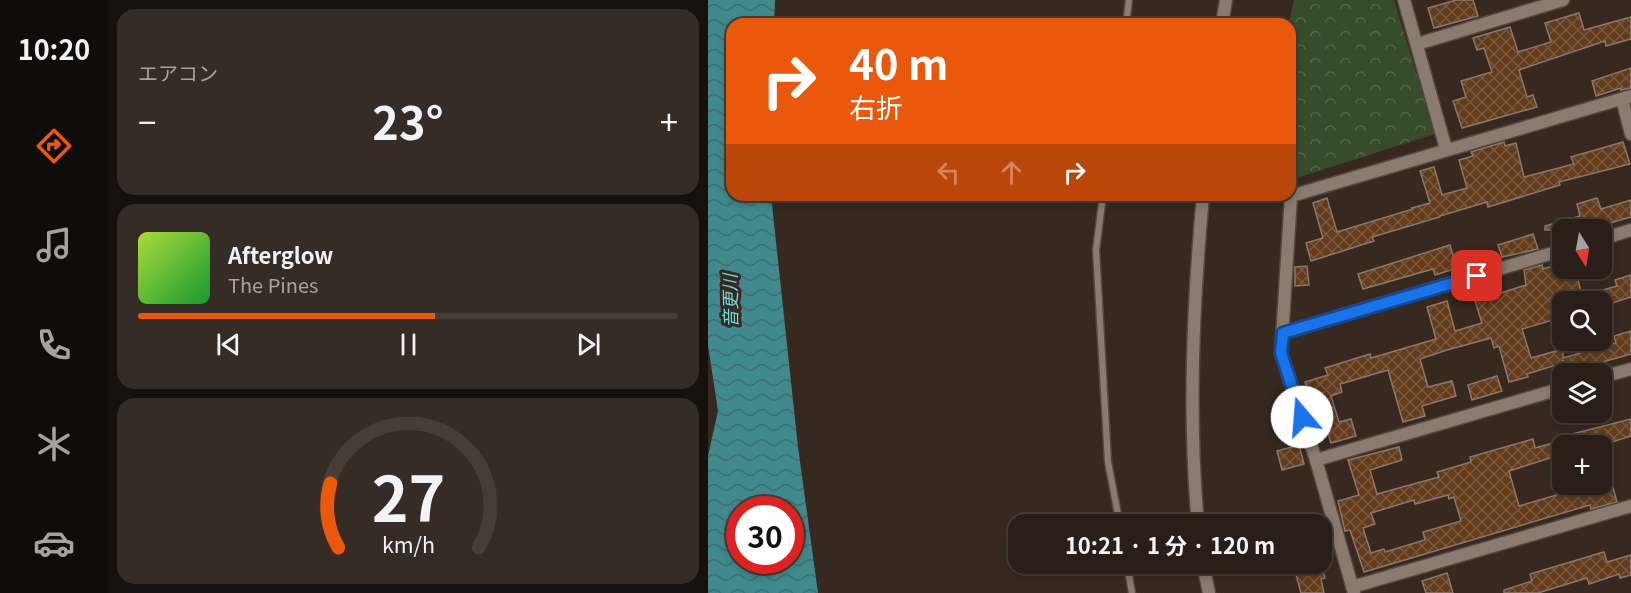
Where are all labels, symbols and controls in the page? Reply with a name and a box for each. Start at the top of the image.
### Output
text: 10:20 [18,29,90,68]
text: 40 m [849,31,949,92]
icon: right [750,42,828,120]
text: エアコン [138,58,218,87]
text: 右折 [849,87,903,126]
text: 23° [372,88,444,153]
text: − [138,97,156,145]
text: + [660,97,678,145]
icon: directions [33,125,75,167]
icon: left [932,156,965,189]
icon: ahead [995,156,1028,189]
icon: right [1058,156,1091,189]
north arrow [1552,219,1612,279]
map controls [1552,219,1612,495]
icon: music [33,224,75,266]
text: Afterglow [228,238,333,270]
pin [1451,250,1502,301]
icon: arrive [1460,259,1493,292]
text: The Pines [228,270,318,299]
water label: 音更川 [715,272,742,328]
button: search [1552,291,1612,351]
icon: phone [33,324,75,366]
icon: previous [212,328,245,361]
icon: pause [392,328,425,361]
icon: next [572,328,605,361]
button: layers [1552,363,1612,423]
position arrow [1270,385,1334,449]
icon: climate [33,423,75,465]
button: + [1552,435,1612,495]
text: 27 [371,450,445,540]
speed limit sign: 30 [726,496,804,574]
icon: car [33,522,75,564]
text: 10:21 · 1 分 · 120 m [1065,528,1275,560]
text: km/h [381,529,435,560]

